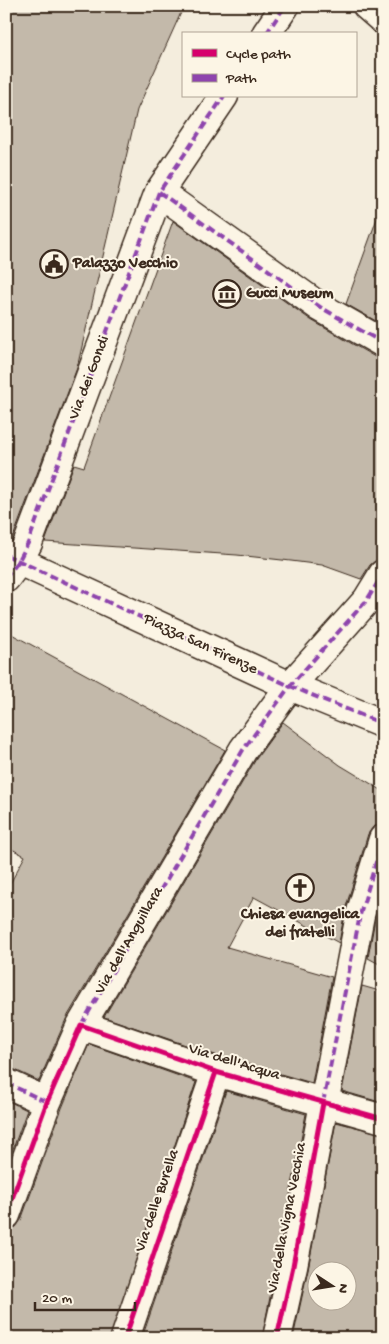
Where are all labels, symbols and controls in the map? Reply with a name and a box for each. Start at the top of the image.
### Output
legend [182,32,356,98]
text: Cycle path [226,46,291,64]
text: Path [225,70,257,88]
public building icon: Palazzo Vecchio [39,249,69,279]
place label: Palazzo Vecchio [72,255,178,274]
museum icon: Gucci Museum [212,279,242,309]
place label: Gucci Museum [246,285,334,304]
street label: Via dei Gondi [65,333,115,424]
street label: Piazza San Firenze [139,610,261,680]
church icon: Chiesa evangelica dei fratelli [285,873,315,903]
street label: Via dell'Anguillara [91,883,169,999]
place label: Chiesa evangelica dei fratelli [240,906,360,943]
street label: Via dell'Acqua [185,1040,283,1086]
street label: Via della Vigna Vecchia [264,1140,312,1296]
street label: Via delle Burella [131,1146,185,1256]
north arrow [306,1262,356,1312]
scale bar [35,1279,135,1311]
text: N [333,1282,352,1294]
text: 20 m [42,1290,72,1308]

